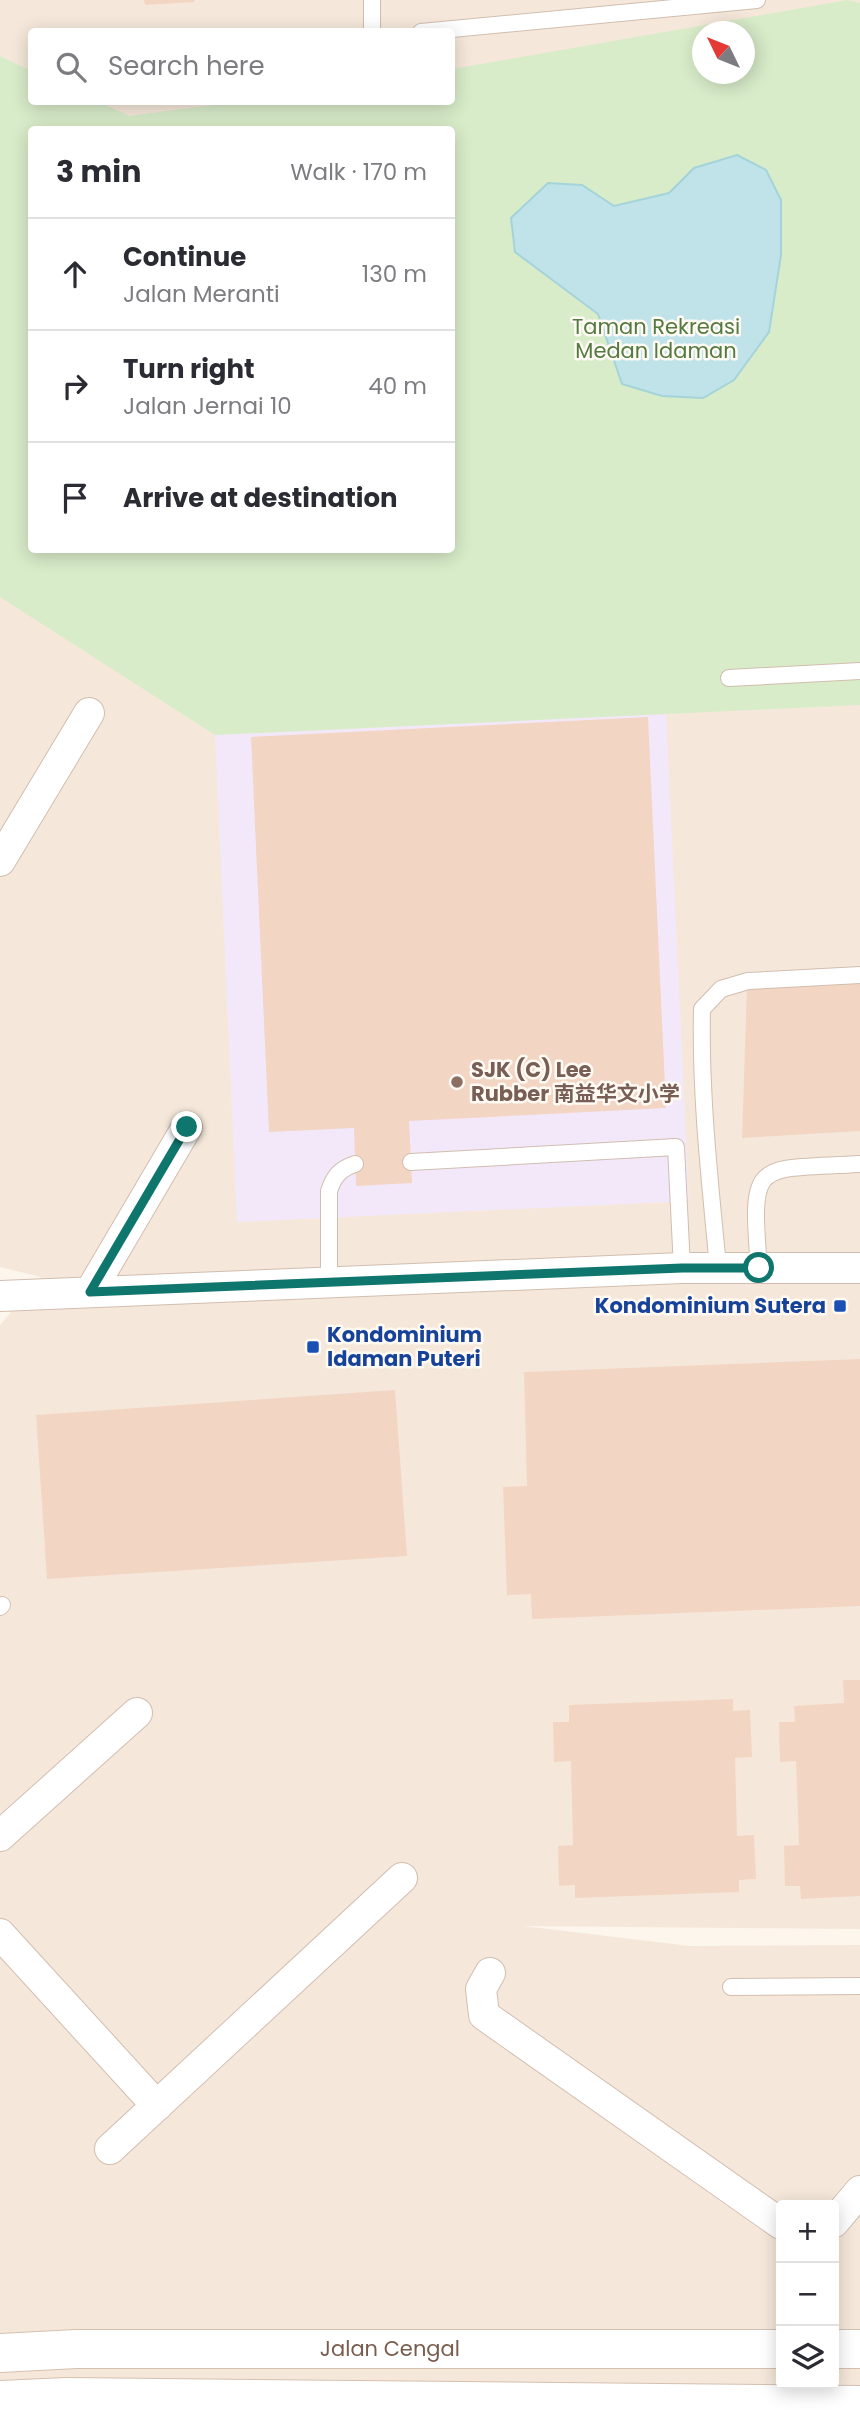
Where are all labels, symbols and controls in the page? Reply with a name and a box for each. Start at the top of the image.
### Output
north arrow [692,21,755,84]
search box [28,28,455,105]
icon: search [52,48,90,86]
text: Search here [108,48,265,84]
text: 3 min [56,150,141,193]
text: Walk · 170 m [290,156,427,188]
text: Continue [123,239,246,275]
icon: ahead [56,255,94,293]
text: 130 m [362,258,427,290]
text: Jalan Meranti [123,278,280,310]
park label: Taman Rekreasi Medan Idaman [572,312,740,365]
text: Turn right [123,351,255,387]
icon: right [56,367,94,405]
text: 40 m [368,370,427,402]
text: Jalan Jernai 10 [123,390,292,422]
icon: arrive [56,479,94,517]
text: Arrive at destination [123,480,398,516]
place label: SJK (C) Lee Rubber 南益华文小学 [471,1055,680,1108]
marker: SJK (C) Lee Rubber 南益华文小学 [449,1074,465,1090]
route end [171,1111,202,1142]
route start [743,1252,774,1283]
place label: Kondominium Sutera [595,1291,826,1320]
marker: Kondominium Sutera [832,1298,848,1314]
place label: Kondominium Idaman Puteri [327,1320,482,1373]
marker: Kondominium Idaman Puteri [305,1339,321,1355]
map controls [776,2200,839,2389]
button: + [776,2200,839,2263]
button: − [776,2263,839,2326]
button: layers [776,2326,839,2389]
street label: Jalan Cengal [320,2334,460,2363]

